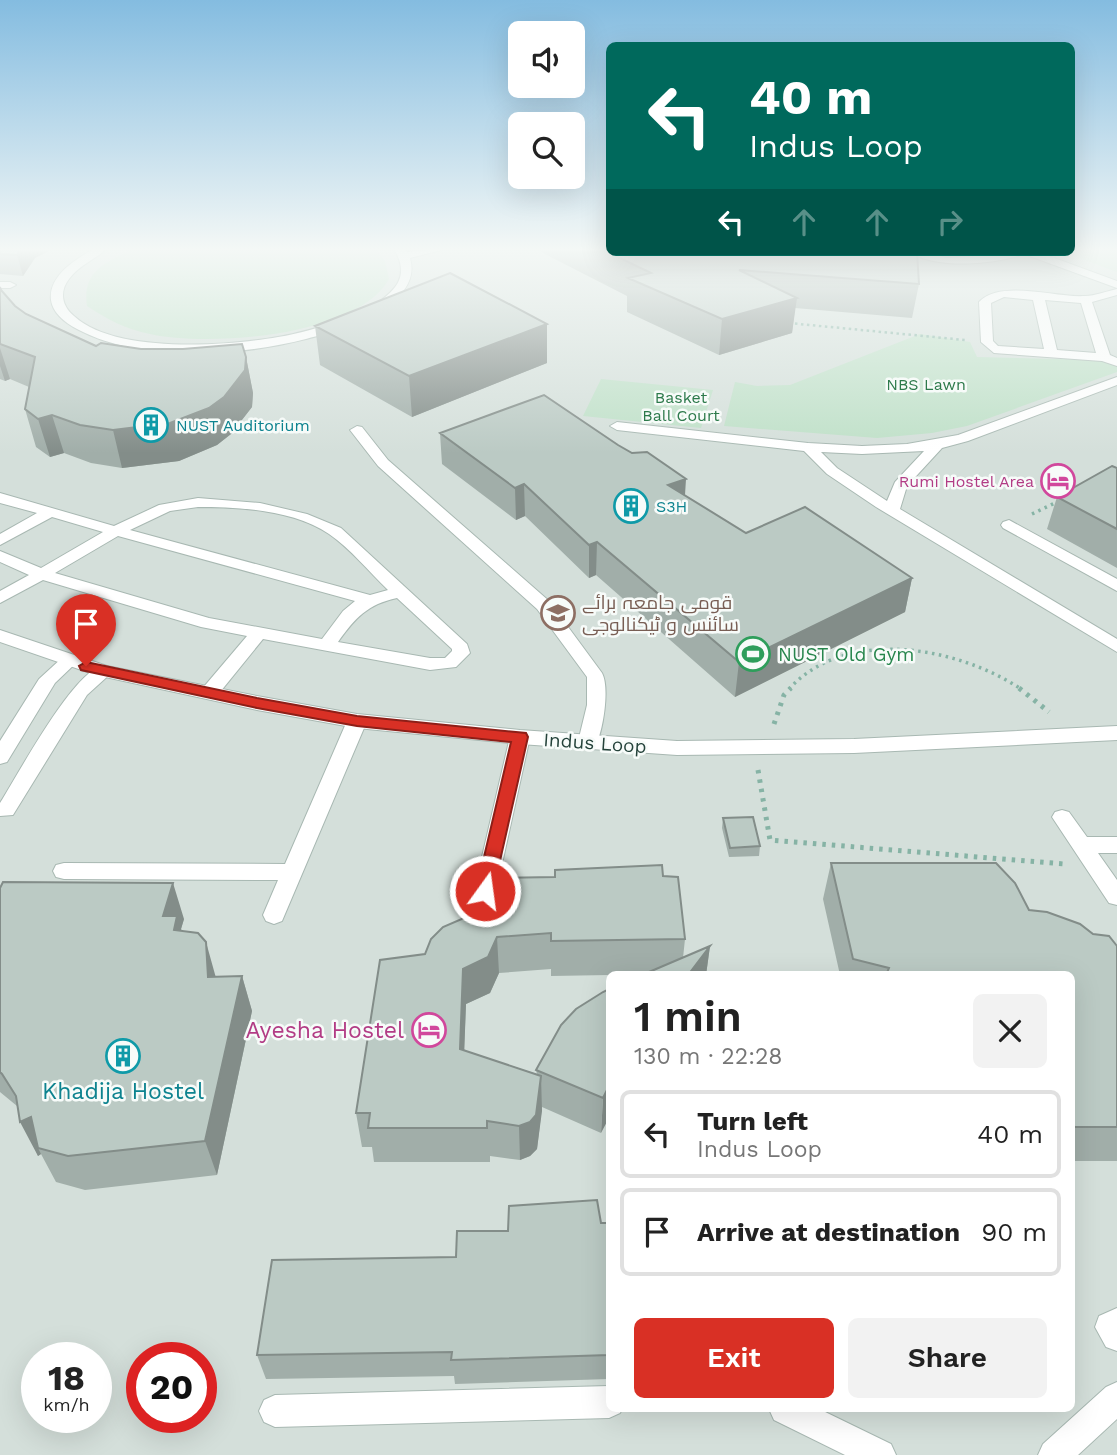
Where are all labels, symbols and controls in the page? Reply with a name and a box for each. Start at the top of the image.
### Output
map controls [508,21,585,189]
button: sound [508,21,585,98]
text: 40 m [749,68,872,126]
icon: left [634,70,725,161]
button: search [508,112,585,189]
text: Indus Loop [749,127,923,165]
icon: left [712,203,750,241]
icon: ahead [785,203,823,241]
icon: ahead [858,203,896,241]
icon: right [931,203,969,241]
park label: NBS Lawn [886,375,966,394]
park label: Basket Ball Court [642,388,720,425]
building icon: NUST Auditorium [132,406,170,444]
place label: NUST Auditorium [176,416,310,435]
hotel icon: Rumi Hostel Area [1039,462,1077,500]
place label: Rumi Hostel Area [899,472,1034,491]
building icon: S3H [612,487,650,525]
place label: S3H [656,497,687,516]
place label: قومی جامعہ برائے سائنس و ٹیکنالوجی [582,591,739,636]
pin [56,594,116,666]
school or university icon: قومی جامعہ برائے سائنس و ٹیکنالوجی [539,594,577,632]
icon: arrive [67,605,105,643]
sports icon: NUST Old Gym [734,635,772,673]
place label: NUST Old Gym [778,643,914,666]
street label: Indus Loop [543,728,647,758]
position arrow [448,854,522,928]
text: 1 min [634,992,742,1041]
button: close [973,994,1047,1068]
hotel icon: Ayesha Hostel [410,1011,448,1049]
place label: Ayesha Hostel [246,1017,404,1044]
building icon: Khadija Hostel [104,1037,142,1075]
text: 130 m · 22:28 [634,1043,783,1070]
place label: Khadija Hostel [42,1078,204,1105]
text: Turn left [697,1106,808,1136]
icon: left [638,1115,676,1153]
text: 40 m [977,1119,1043,1149]
text: Indus Loop [697,1136,822,1163]
icon: arrive [638,1213,676,1251]
text: Arrive at destination [697,1217,960,1247]
text: 90 m [981,1217,1047,1247]
button: Exit [634,1318,834,1398]
button: Share [848,1318,1047,1398]
speed limit sign: 20 [126,1342,217,1433]
text: 18 [48,1357,85,1399]
text: km/h [43,1394,90,1415]

